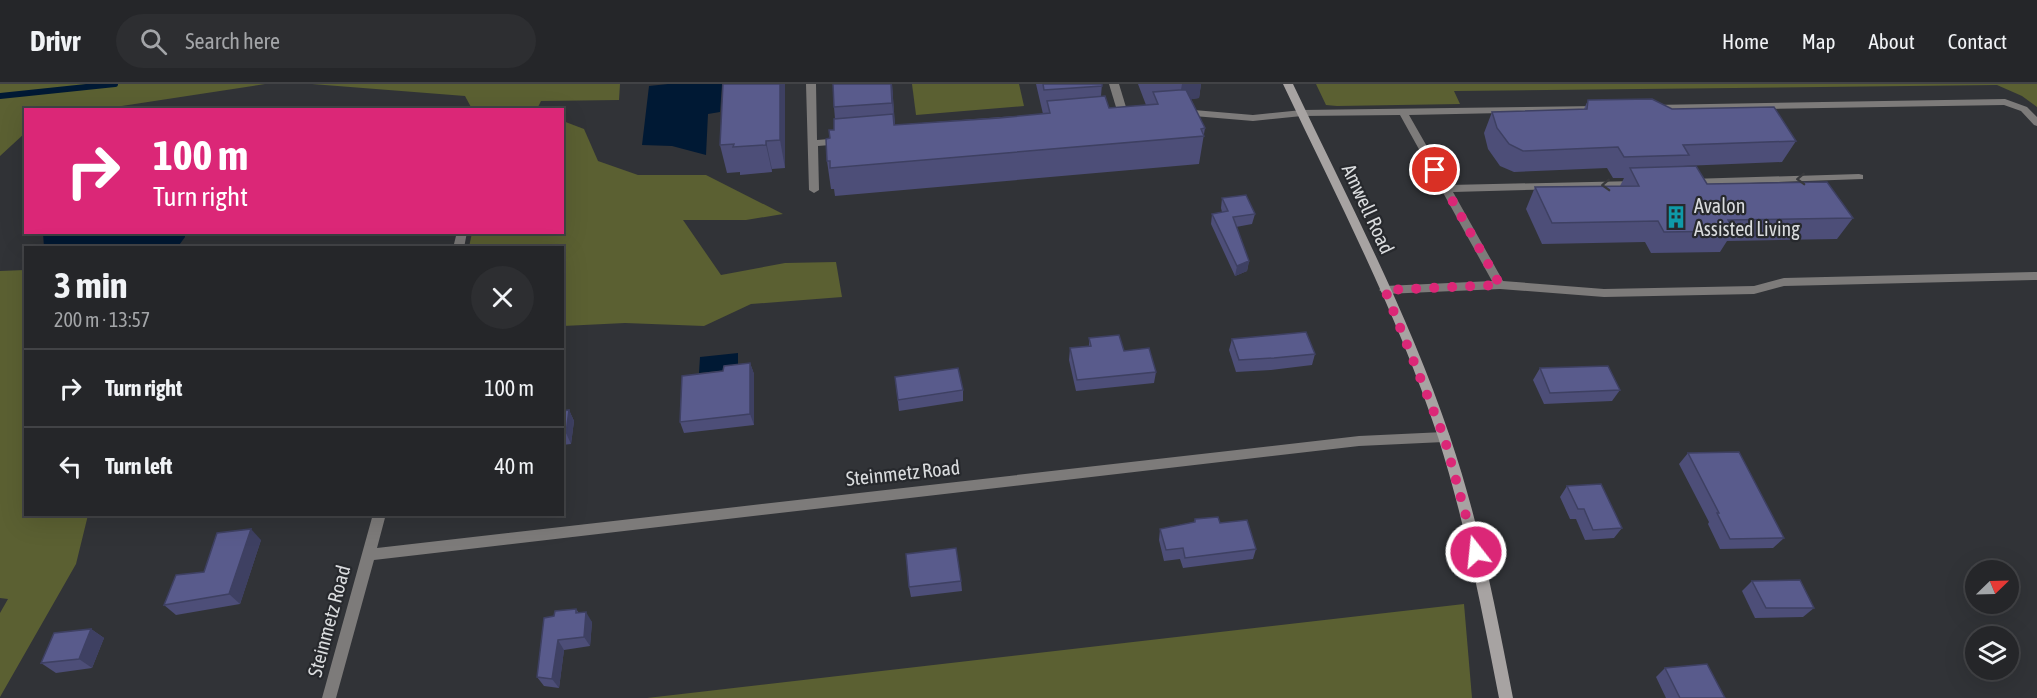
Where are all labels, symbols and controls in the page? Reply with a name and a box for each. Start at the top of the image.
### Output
search box [116,14,536,68]
text: Drivr [30,25,80,57]
icon: search [137,25,170,58]
text: Search here [185,28,280,54]
text: Home [1722,29,1769,53]
text: Map [1802,29,1836,53]
text: About [1869,29,1915,53]
text: Contact [1948,29,2007,53]
text: 100 m [153,131,248,179]
icon: right [54,132,132,210]
pin [1409,144,1460,195]
icon: arrive [1418,153,1451,186]
street label: Amwell Road [1338,160,1399,257]
one-way arrow [1796,173,1805,185]
one-way arrow [1602,179,1611,191]
text: Turn right [153,181,248,212]
place label: Avalon Assisted Living [1694,194,1800,240]
building icon: Avalon Assisted Living [1663,204,1689,230]
text: 3 min [54,264,128,306]
button: close [471,266,534,329]
text: 200 m · 13:57 [54,308,150,331]
icon: right [54,372,87,405]
text: Turn right [105,375,182,401]
text: 100 m [484,375,534,401]
icon: left [54,450,87,483]
text: Turn left [105,453,172,479]
text: 40 m [494,453,534,479]
street label: Steinmetz Road [845,455,961,490]
position arrow [1444,520,1508,584]
north arrow [1965,560,2019,614]
map controls [1965,560,2019,680]
street label: Steinmetz Road [303,562,354,679]
button: layers [1965,626,2019,680]

